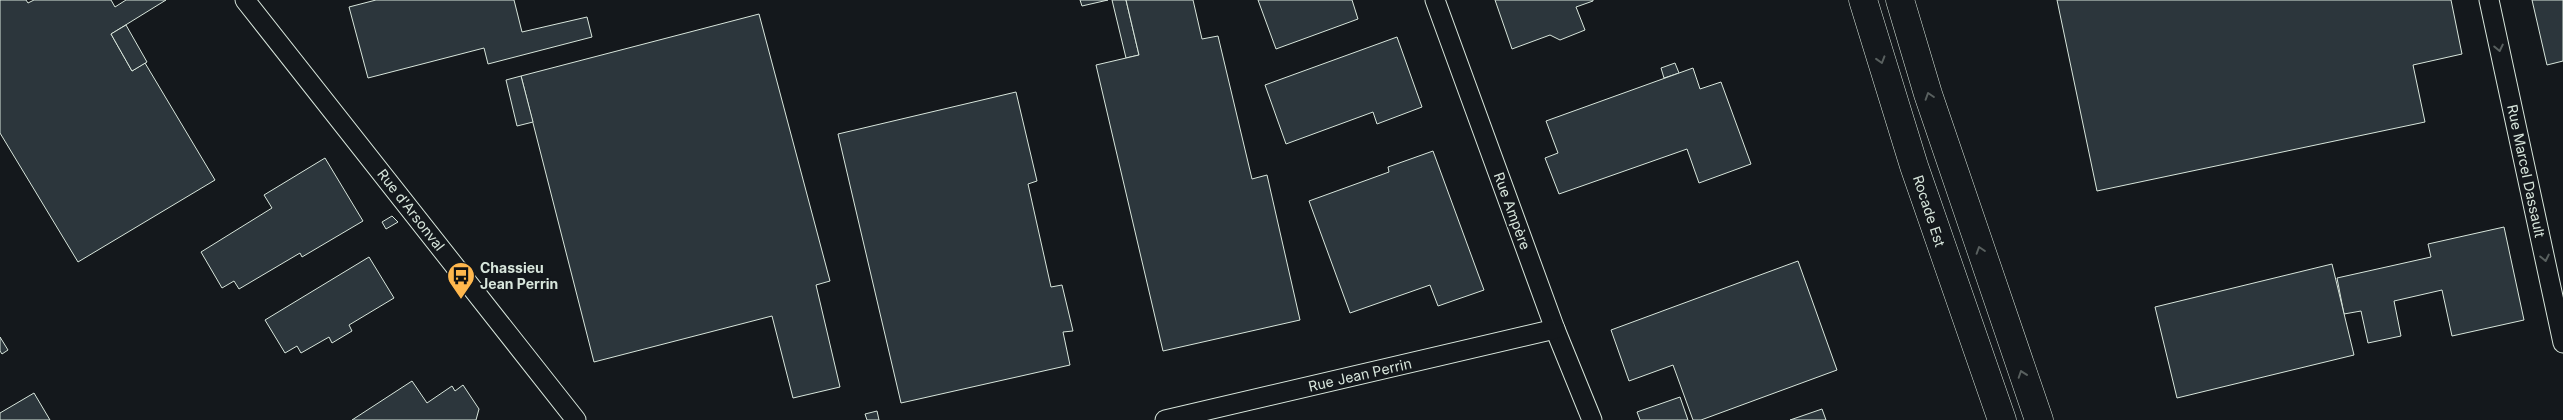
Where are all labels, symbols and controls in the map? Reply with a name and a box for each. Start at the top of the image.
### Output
one-way arrow [2493,43,2504,52]
one-way arrow [1876,56,1886,64]
one-way arrow [1925,92,1935,101]
street label: Rue Marcel Dassault [2504,103,2549,239]
street label: Rue d'Arsonval [374,165,449,254]
street label: Rue Ampère [1491,170,1534,252]
street label: Rocade Est [1910,173,1949,249]
one-way arrow [1976,247,1986,255]
one-way arrow [2539,253,2549,262]
place label: Chassieu Jean Perrin [480,259,558,292]
bus stop icon: Chassieu Jean Perrin [446,261,476,300]
street label: Rue Jean Perrin [1307,354,1413,395]
one-way arrow [2018,370,2028,379]

